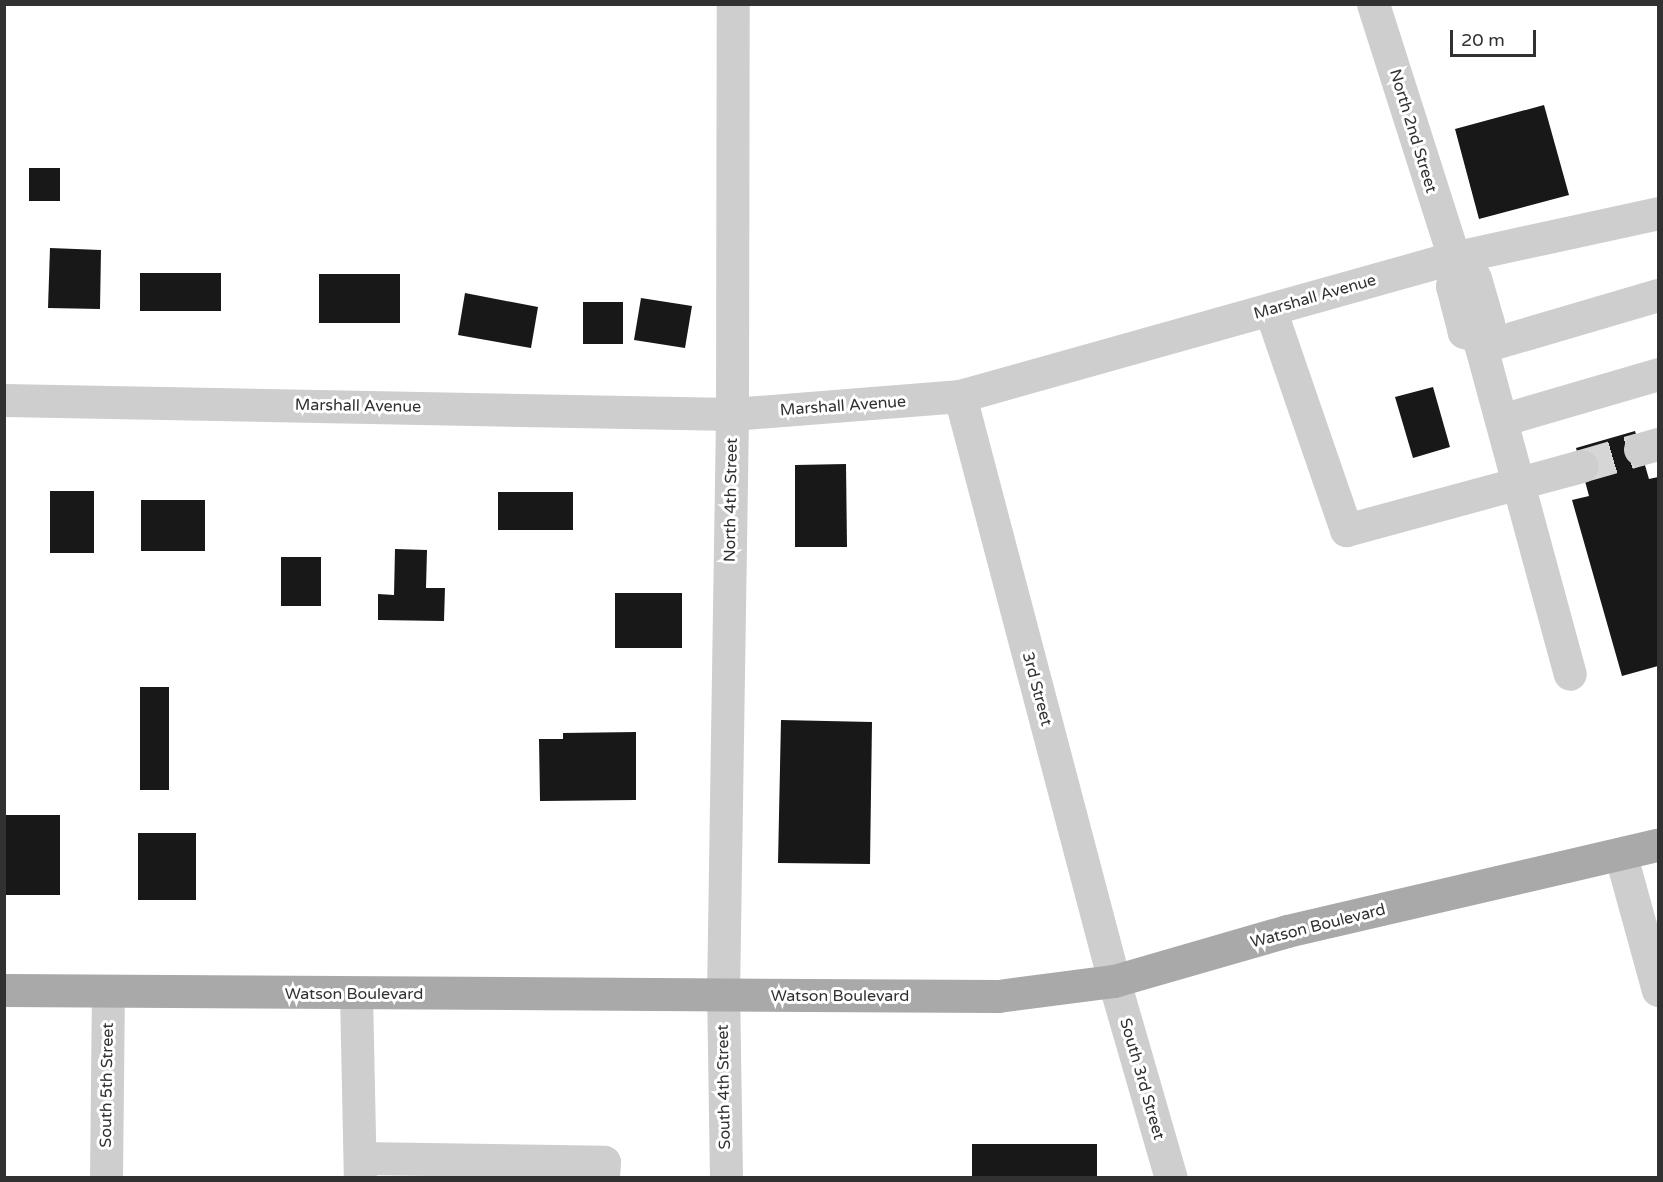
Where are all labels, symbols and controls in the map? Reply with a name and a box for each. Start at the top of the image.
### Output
scale bar [1453,18,1538,56]
text: 20 m [1461,29,1505,51]
street label: North 2nd Street [1385,67,1441,195]
street label: Marshall Avenue [1252,270,1378,324]
street label: Marshall Avenue [779,392,907,420]
street label: Marshall Avenue [295,395,421,417]
street label: North 4th Street [720,438,742,562]
street label: 3rd Street [1018,650,1056,728]
street label: Watson Boulevard [1248,900,1388,952]
street label: Watson Boulevard [285,984,423,1004]
street label: Watson Boulevard [771,986,909,1006]
street label: South 3rd Street [1116,1016,1168,1142]
street label: South 5th Street [96,1022,118,1148]
street label: South 4th Street [713,1024,735,1150]

